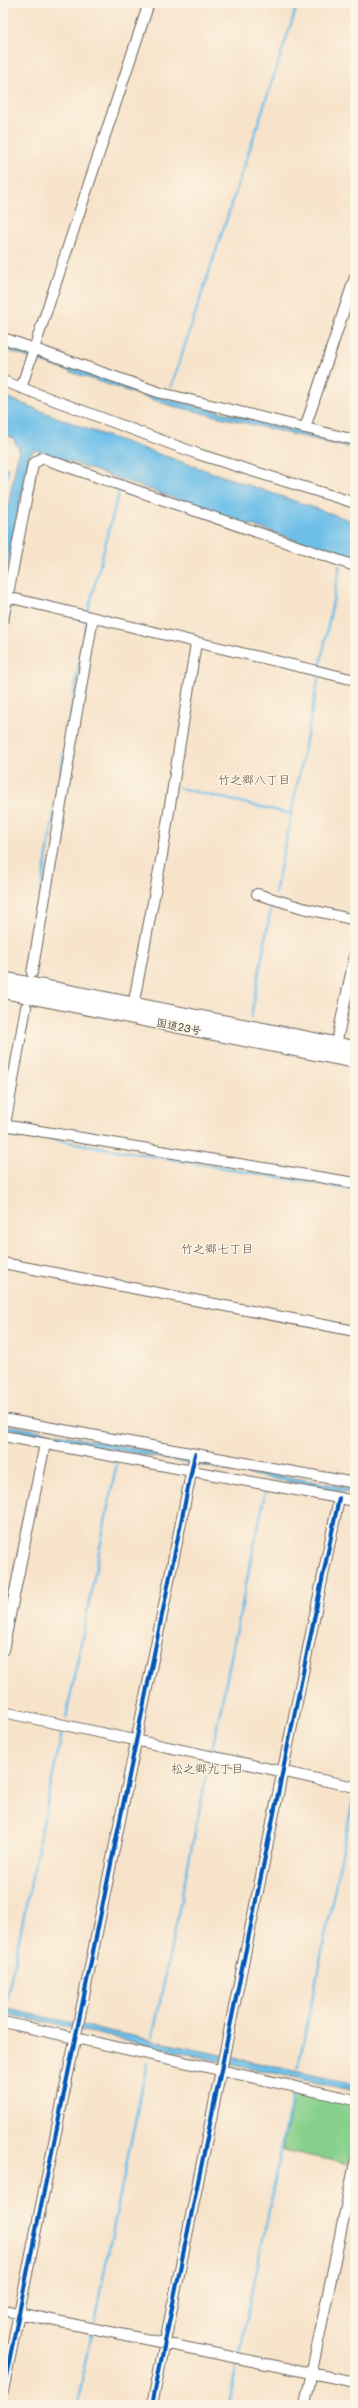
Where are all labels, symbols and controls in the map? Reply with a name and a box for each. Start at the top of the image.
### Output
district label: 竹之郷八丁目 [218,771,290,787]
street label: 国道23号 [155,1014,203,1038]
district label: 竹之郷七丁目 [181,1240,253,1256]
district label: 松之郷九丁目 [171,1760,243,1776]

